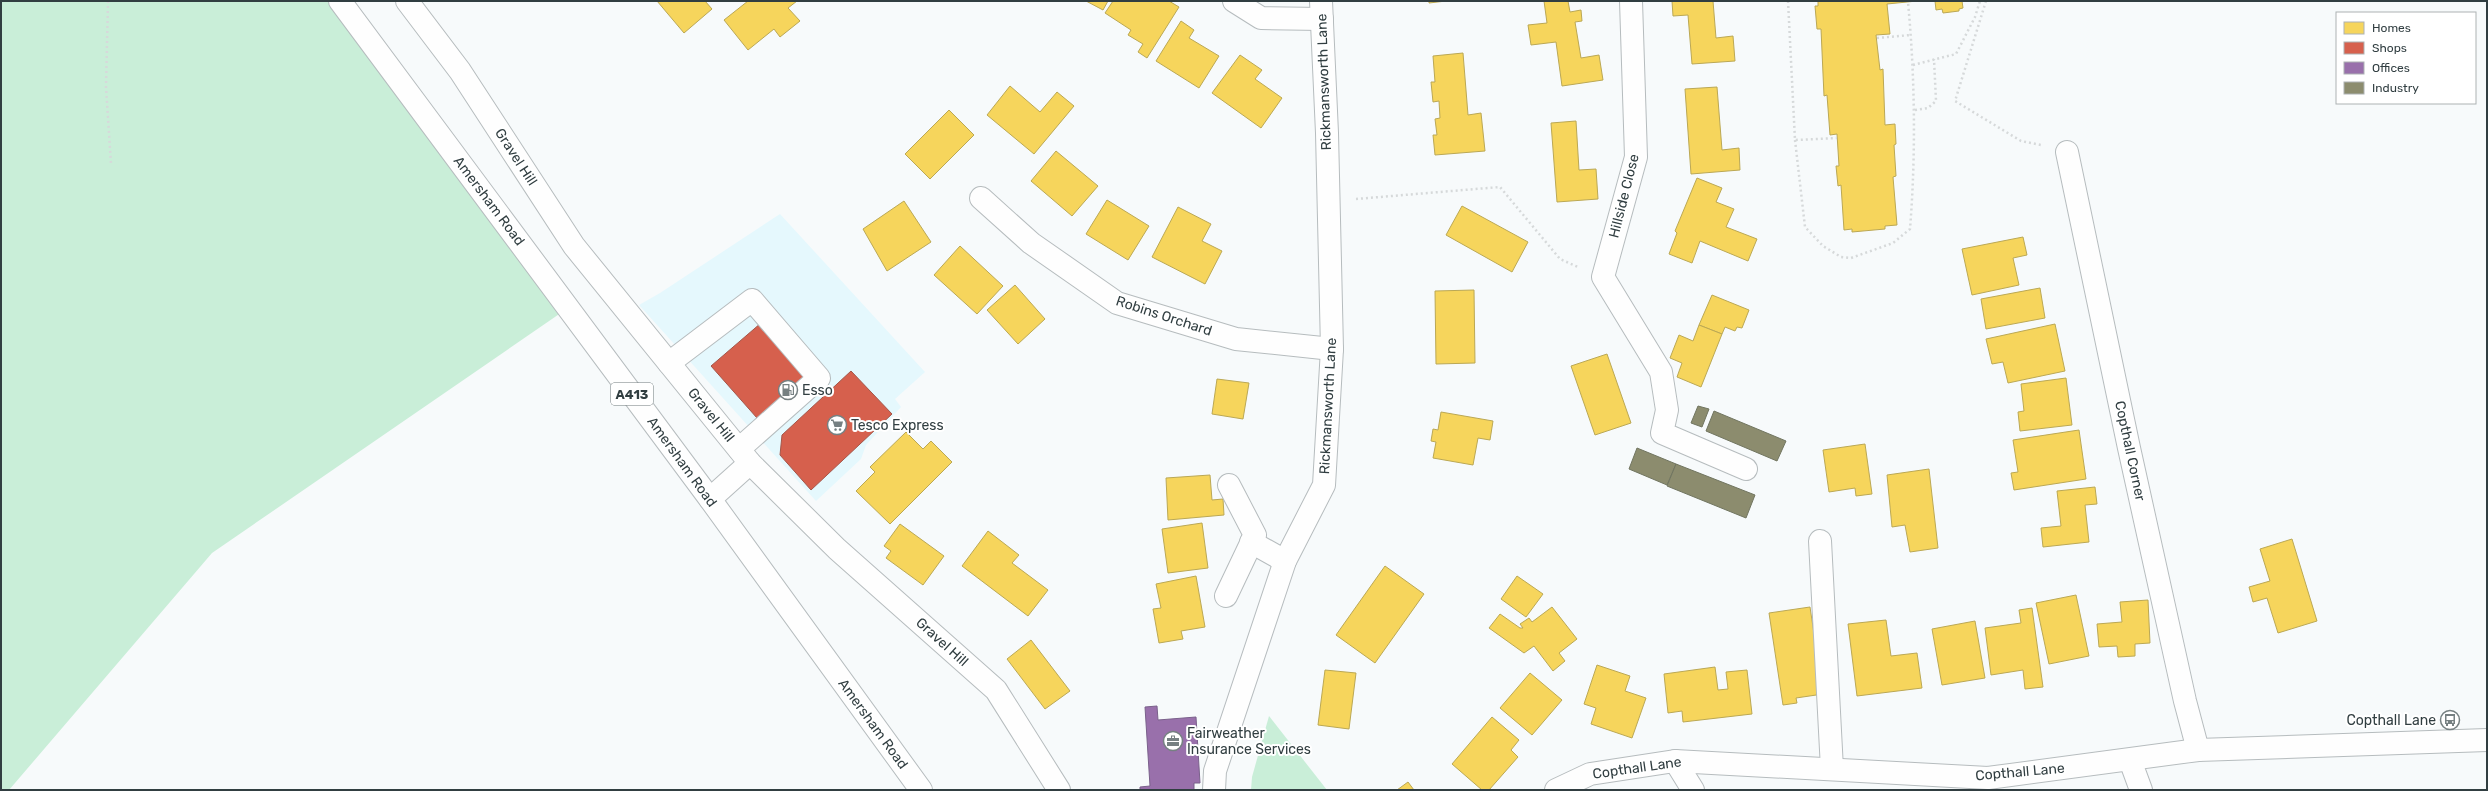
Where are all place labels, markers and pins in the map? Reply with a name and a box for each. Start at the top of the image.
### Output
fuel station icon: Esso [777,379,799,401]
place label: Esso [802,382,833,399]
supermarket icon: Tesco Express [826,414,848,436]
place label: Tesco Express [851,417,944,434]
bus stop icon: Copthall Lane [2439,709,2461,731]
place label: Copthall Lane [2346,712,2436,729]
place label: Fairweather Insurance Services [1187,725,1311,758]
office icon: Fairweather Insurance Services [1162,730,1184,752]

